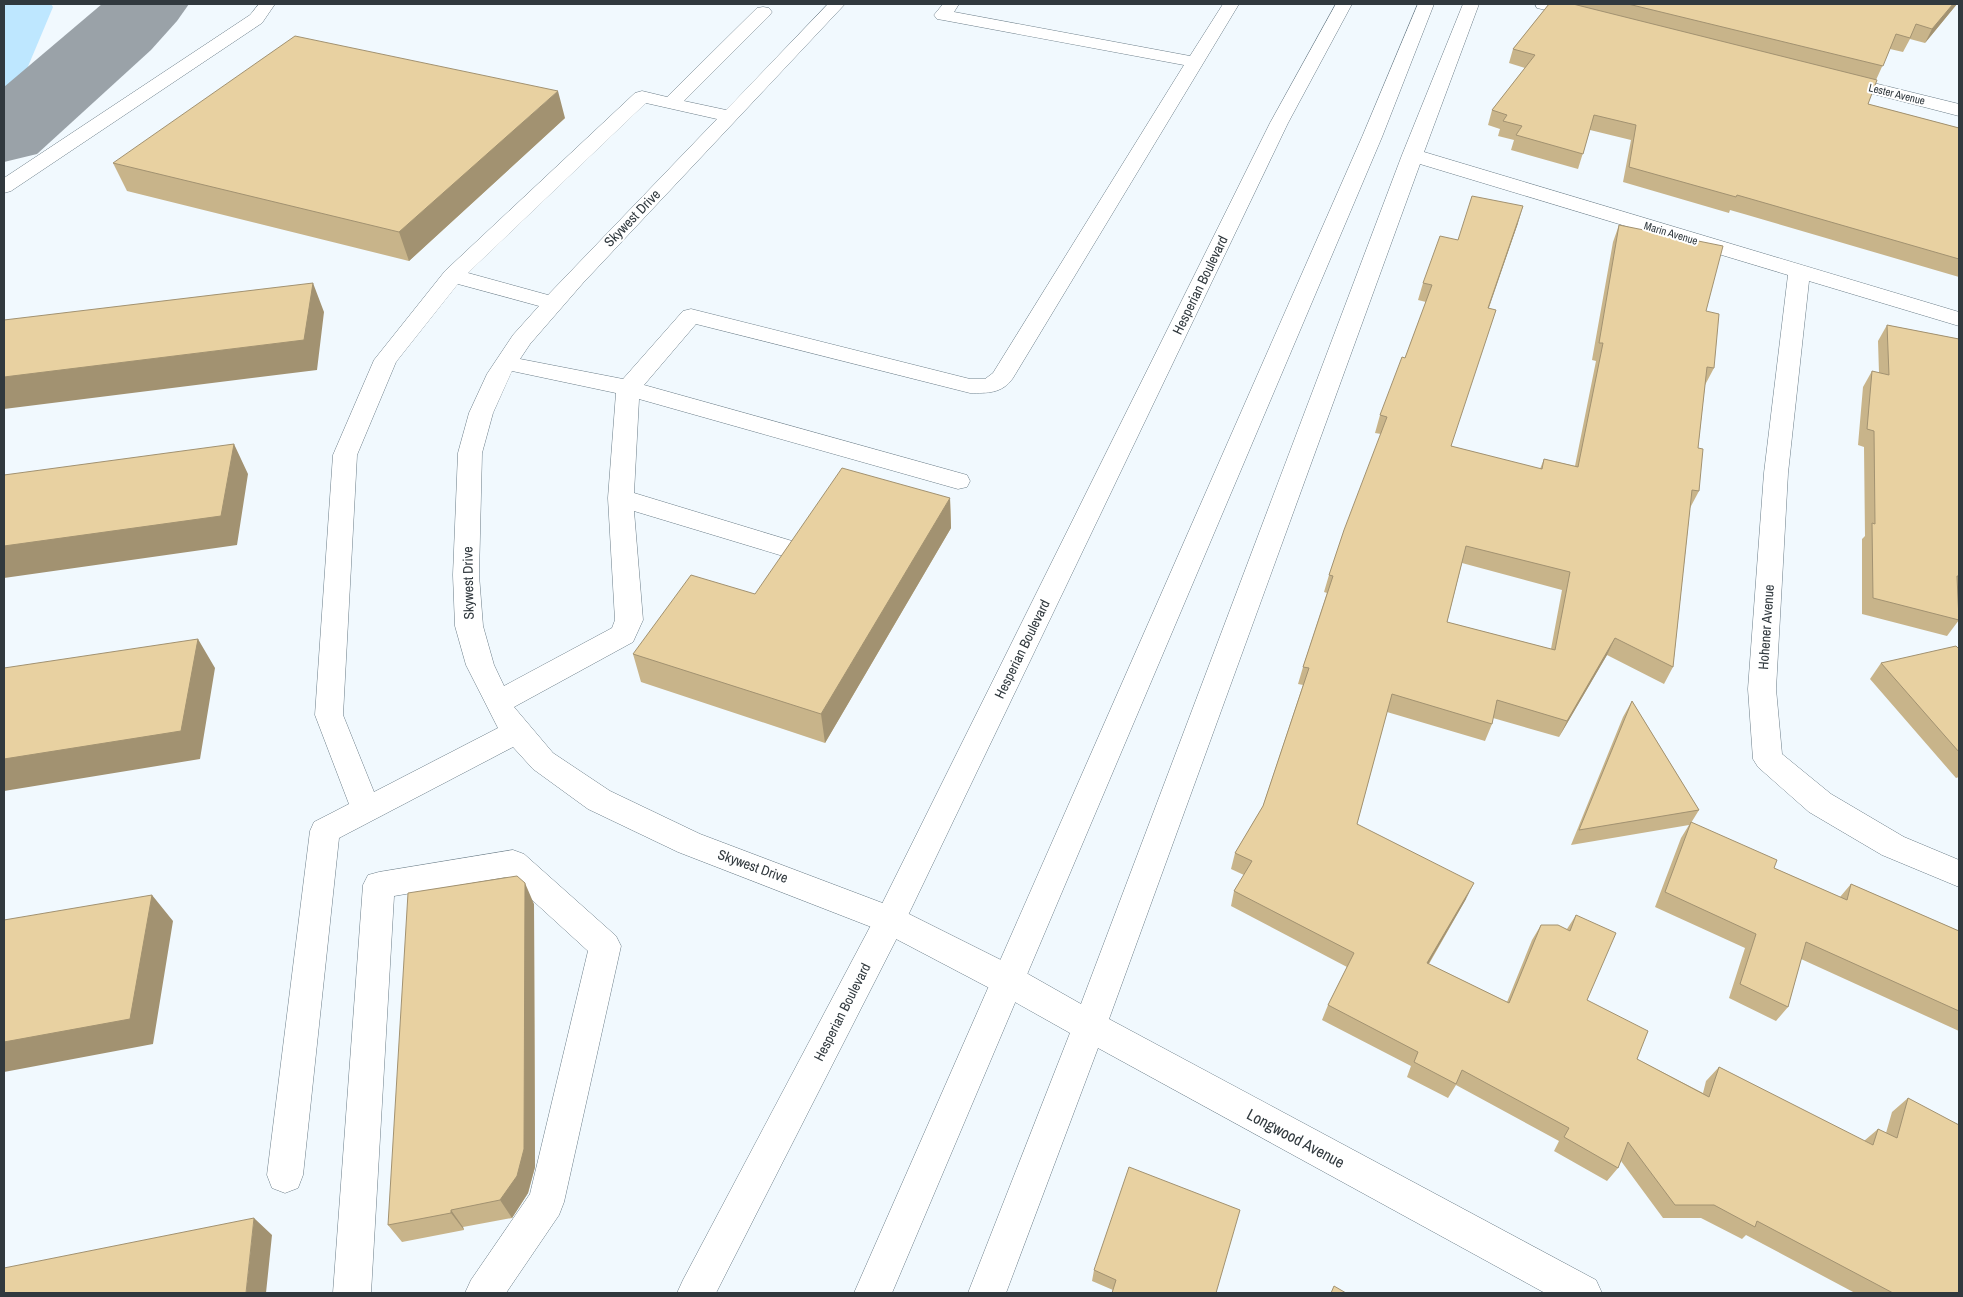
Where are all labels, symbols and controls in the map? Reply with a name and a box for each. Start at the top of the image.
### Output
street label: Lester Avenue [1867,80,1927,108]
street label: Skywest Drive [600,185,664,251]
street label: Marin Avenue [1642,218,1700,248]
street label: Hesperian Boulevard [1168,233,1232,337]
street label: Skywest Drive [458,546,478,620]
street label: Hohener Avenue [1754,584,1778,670]
street label: Hesperian Boulevard [990,597,1054,701]
street label: Skywest Drive [715,845,791,887]
street label: Hesperian Boulevard [810,960,874,1064]
street label: Longwood Avenue [1243,1103,1349,1173]

